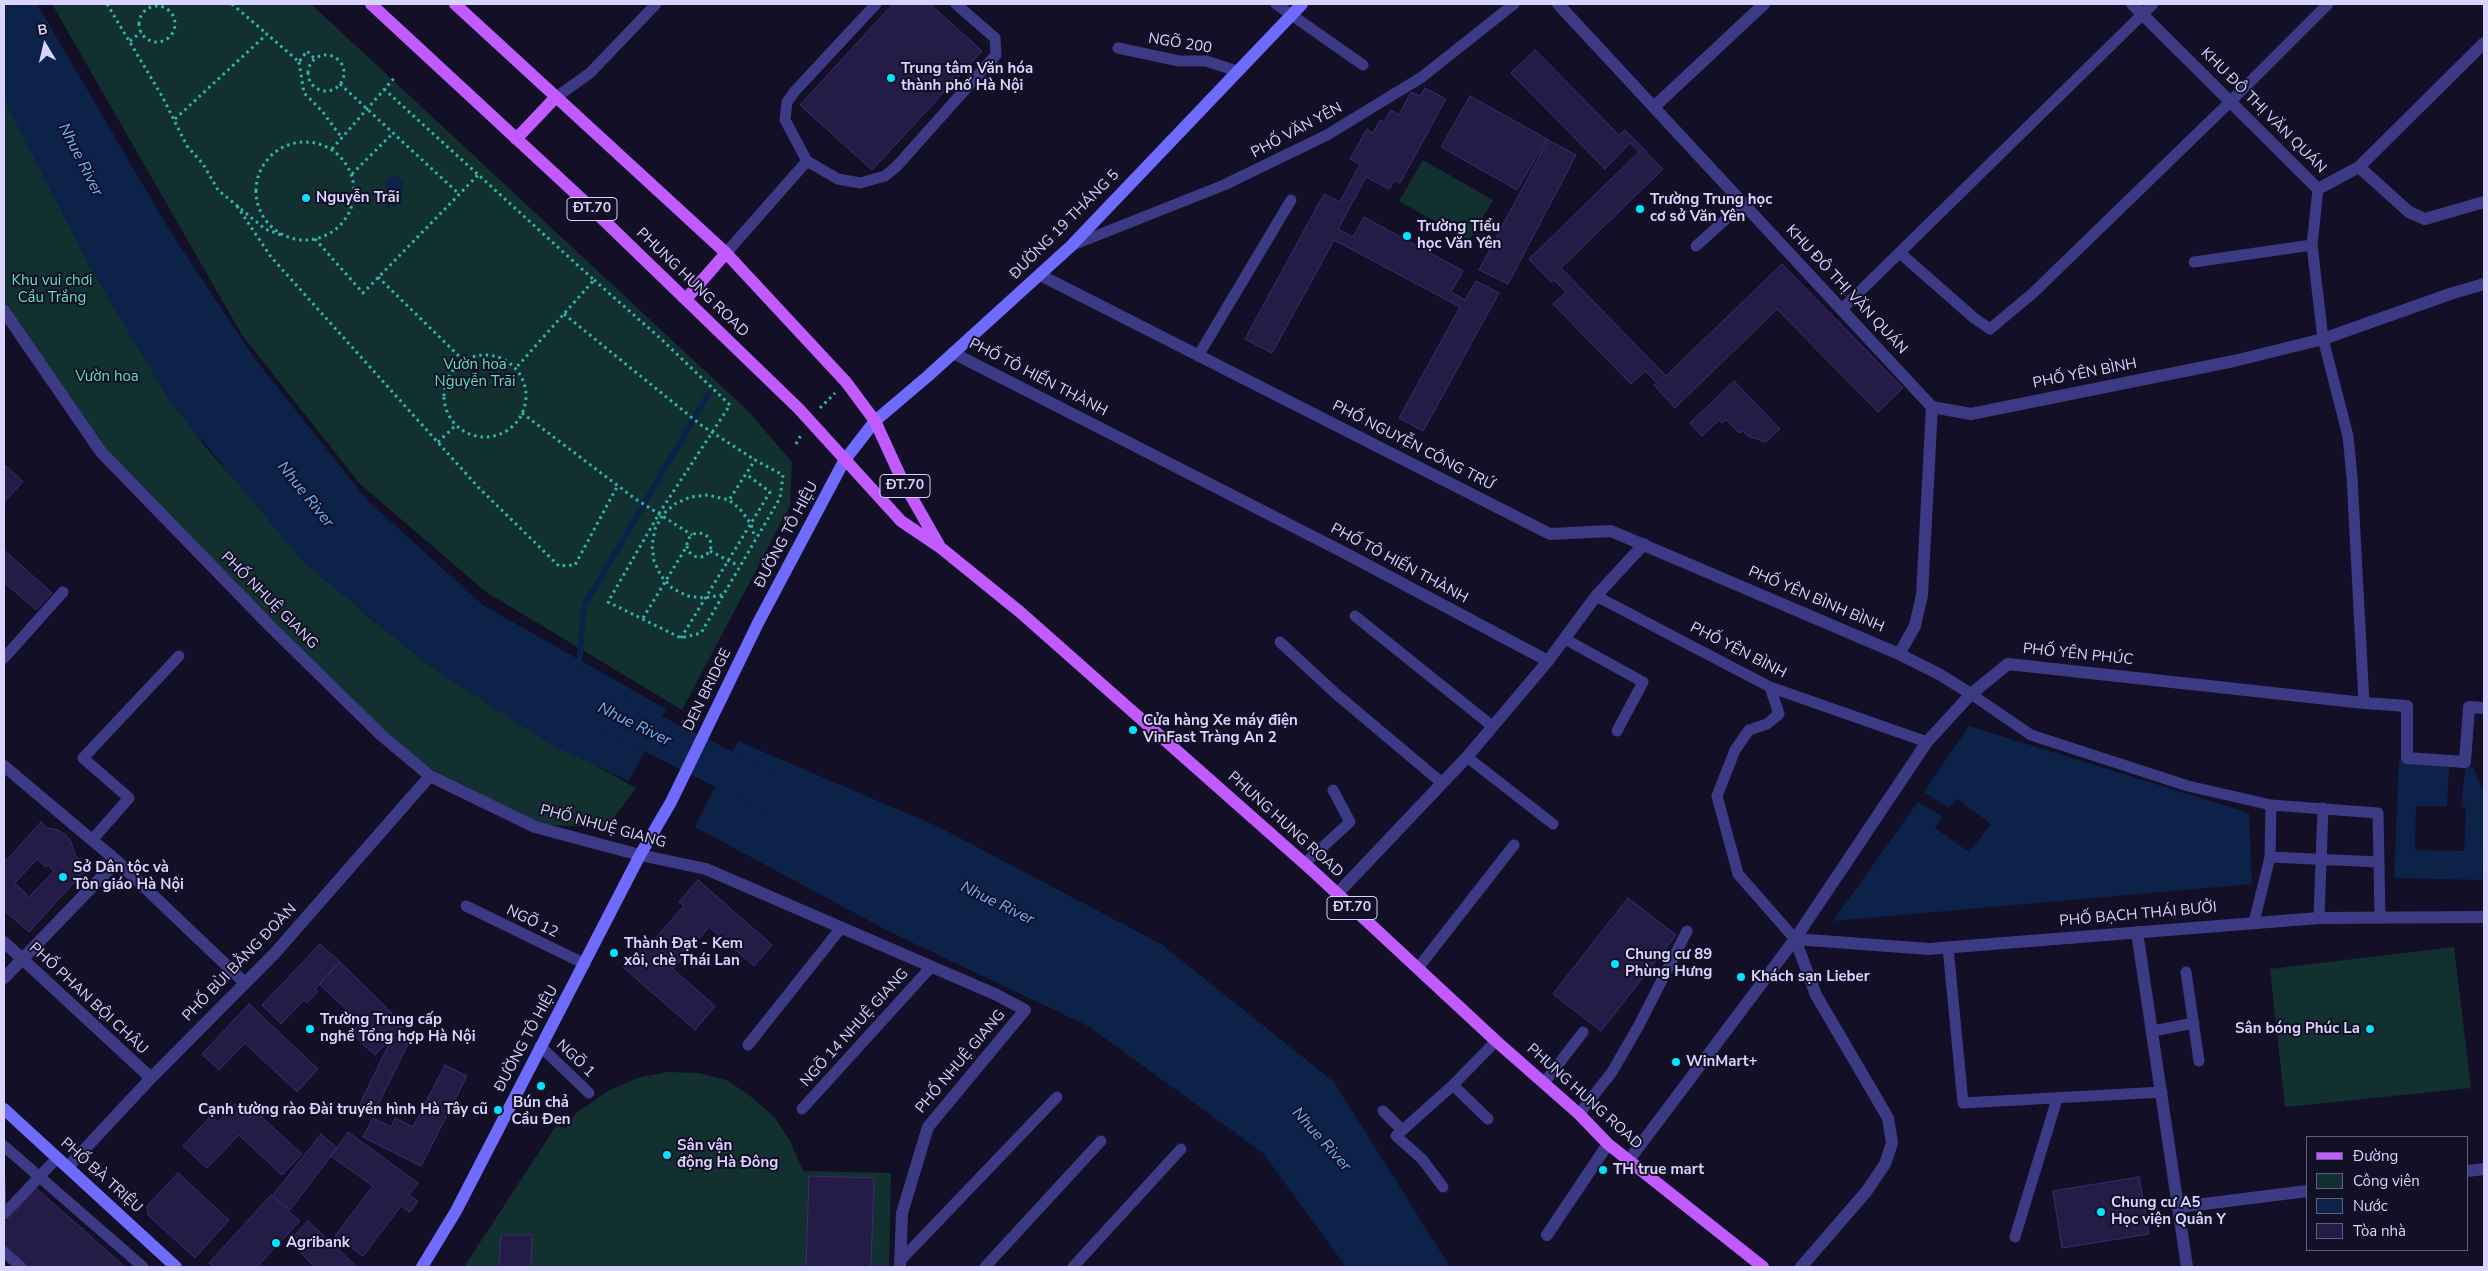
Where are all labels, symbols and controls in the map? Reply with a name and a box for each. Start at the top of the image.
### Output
north arrow [20,20,70,70]
text: B [36,20,49,40]
street label: NGÕ 200 [1147,30,1213,58]
street label: KHU ĐÔ THỊ VĂN QUÁN [2197,45,2329,177]
place label: Trung tâm Văn hóa thành phố Hà Nội [901,60,1033,95]
marker: Trung tâm Văn hóa thành phố Hà Nội [885,72,897,84]
street label: PHỐ VĂN YÊN [1248,99,1346,163]
water label: Nhue River [53,120,107,200]
street label: ĐƯỜNG 19 THÁNG 5 [1006,166,1124,284]
place label: Nguyễn Trãi [316,189,400,207]
place label: Trường Trung học cơ sở Văn Yên [1650,191,1772,226]
marker: Nguyễn Trãi [300,192,312,204]
road number: ĐT.70 [567,198,617,220]
marker: Trường Trung học cơ sở Văn Yên [1634,203,1646,215]
place label: Trường Tiểu học Văn Yên [1417,218,1501,253]
street label: KHU ĐÔ THỊ VĂN QUÁN [1781,222,1911,358]
street label: PHUNG HUNG ROAD [632,225,752,341]
marker: Trường Tiểu học Văn Yên [1401,230,1413,242]
park label: Khu vui chơi Cầu Trắng [12,272,92,307]
street label: PHỐ TÔ HIẾN THÀNH [966,335,1110,421]
street label: PHỐ YÊN BÌNH [2031,355,2139,393]
park label: Vườn hoa Nguyễn Trãi [435,356,515,391]
park label: Vườn hoa [75,368,139,386]
street label: PHỐ NGUYỄN CÔNG TRỨ [1329,397,1497,495]
water label: Nhue River [273,458,337,532]
road number: ĐT.70 [880,474,930,498]
street label: ĐƯỜNG TÔ HIỆU [751,479,823,591]
street label: PHỐ TÔ HIẾN THÀNH [1327,520,1471,608]
street label: PHỐ NHUỆ GIANG [217,549,321,653]
street label: PHỐ YÊN BÌNH BÌNH [1745,563,1887,637]
street label: PHỐ YÊN BÌNH [1687,619,1789,683]
street label: PHỐ YÊN PHÚC [2022,640,2134,670]
street label: DEN BRIDGE [680,646,736,734]
water label: Nhue River [594,699,674,751]
place label: Cửa hàng Xe máy điện VinFast Tràng An 2 [1143,712,1298,747]
marker: Cửa hàng Xe máy điện VinFast Tràng An 2 [1127,724,1139,736]
street label: PHUNG HUNG ROAD [1224,768,1346,882]
street label: PHỐ NHUỆ GIANG [538,801,668,853]
place label: Sở Dân tộc và Tôn giáo Hà Nội [73,859,184,894]
marker: Sở Dân tộc và Tôn giáo Hà Nội [57,871,69,883]
water label: Nhue River [957,878,1037,930]
road number: ĐT.70 [1327,896,1377,920]
street label: PHỐ BẠCH THÁI BƯỞI [2059,899,2217,931]
street label: PHỐ BÙI BẰNG ĐOÀN [179,901,301,1025]
street label: NGÕ 12 [503,902,561,942]
place label: Thành Đạt - Kem xôi, chè Thái Lan [624,935,743,970]
street label: PHỐ PHAN BỘI CHÂU [25,939,151,1059]
place label: Chung cư 89 Phùng Hưng [1625,946,1712,981]
marker: Thành Đạt - Kem xôi, chè Thái Lan [608,947,620,959]
marker: Chung cư 89 Phùng Hưng [1609,958,1621,970]
street label: NGÕ 14 NHUỆ GIANG [797,965,913,1091]
place label: Khách sạn Lieber [1751,968,1870,986]
marker: Khách sạn Lieber [1735,971,1747,983]
street label: ĐƯỜNG TÔ HIỆU [491,983,563,1095]
street label: PHỐ NHUỆ GIANG [912,1006,1010,1118]
place label: Trường Trung cấp nghề Tổng hợp Hà Nội [320,1011,475,1046]
place label: Sân bóng Phúc La [2235,1020,2360,1038]
marker: Trường Trung cấp nghề Tổng hợp Hà Nội [304,1023,316,1035]
marker: Sân bóng Phúc La [2364,1023,2376,1035]
street label: NGÕ 1 [552,1036,598,1082]
street label: PHUNG HUNG ROAD [1523,1040,1645,1154]
place label: WinMart+ [1686,1053,1758,1071]
marker: WinMart+ [1670,1056,1682,1068]
marker: Bún chả Cầu Đen [535,1080,547,1092]
place label: Bún chả Cầu Đen [511,1094,571,1129]
place label: Cạnh tường rào Đài truyền hình Hà Tây cũ [198,1101,488,1119]
marker: Cạnh tường rào Đài truyền hình Hà Tây cũ [492,1104,504,1116]
water label: Nhue River [1287,1104,1355,1176]
street label: PHỐ BÀ TRIỆU [56,1135,146,1217]
legend [2306,1136,2468,1251]
place label: Sân vận động Hà Đông [677,1137,778,1172]
text: Đường [2353,1146,2398,1166]
marker: Sân vận động Hà Đông [661,1149,673,1161]
place label: TH true mart [1613,1161,1704,1179]
marker: TH true mart [1597,1164,1609,1176]
text: Công viên [2353,1171,2420,1191]
place label: Chung cư A5 Học viện Quân Y [2111,1194,2226,1229]
text: Nước [2353,1196,2388,1216]
marker: Chung cư A5 Học viện Quân Y [2095,1206,2107,1218]
text: Tòa nhà [2353,1221,2406,1241]
place label: Agribank [286,1234,350,1252]
marker: Agribank [270,1237,282,1249]

